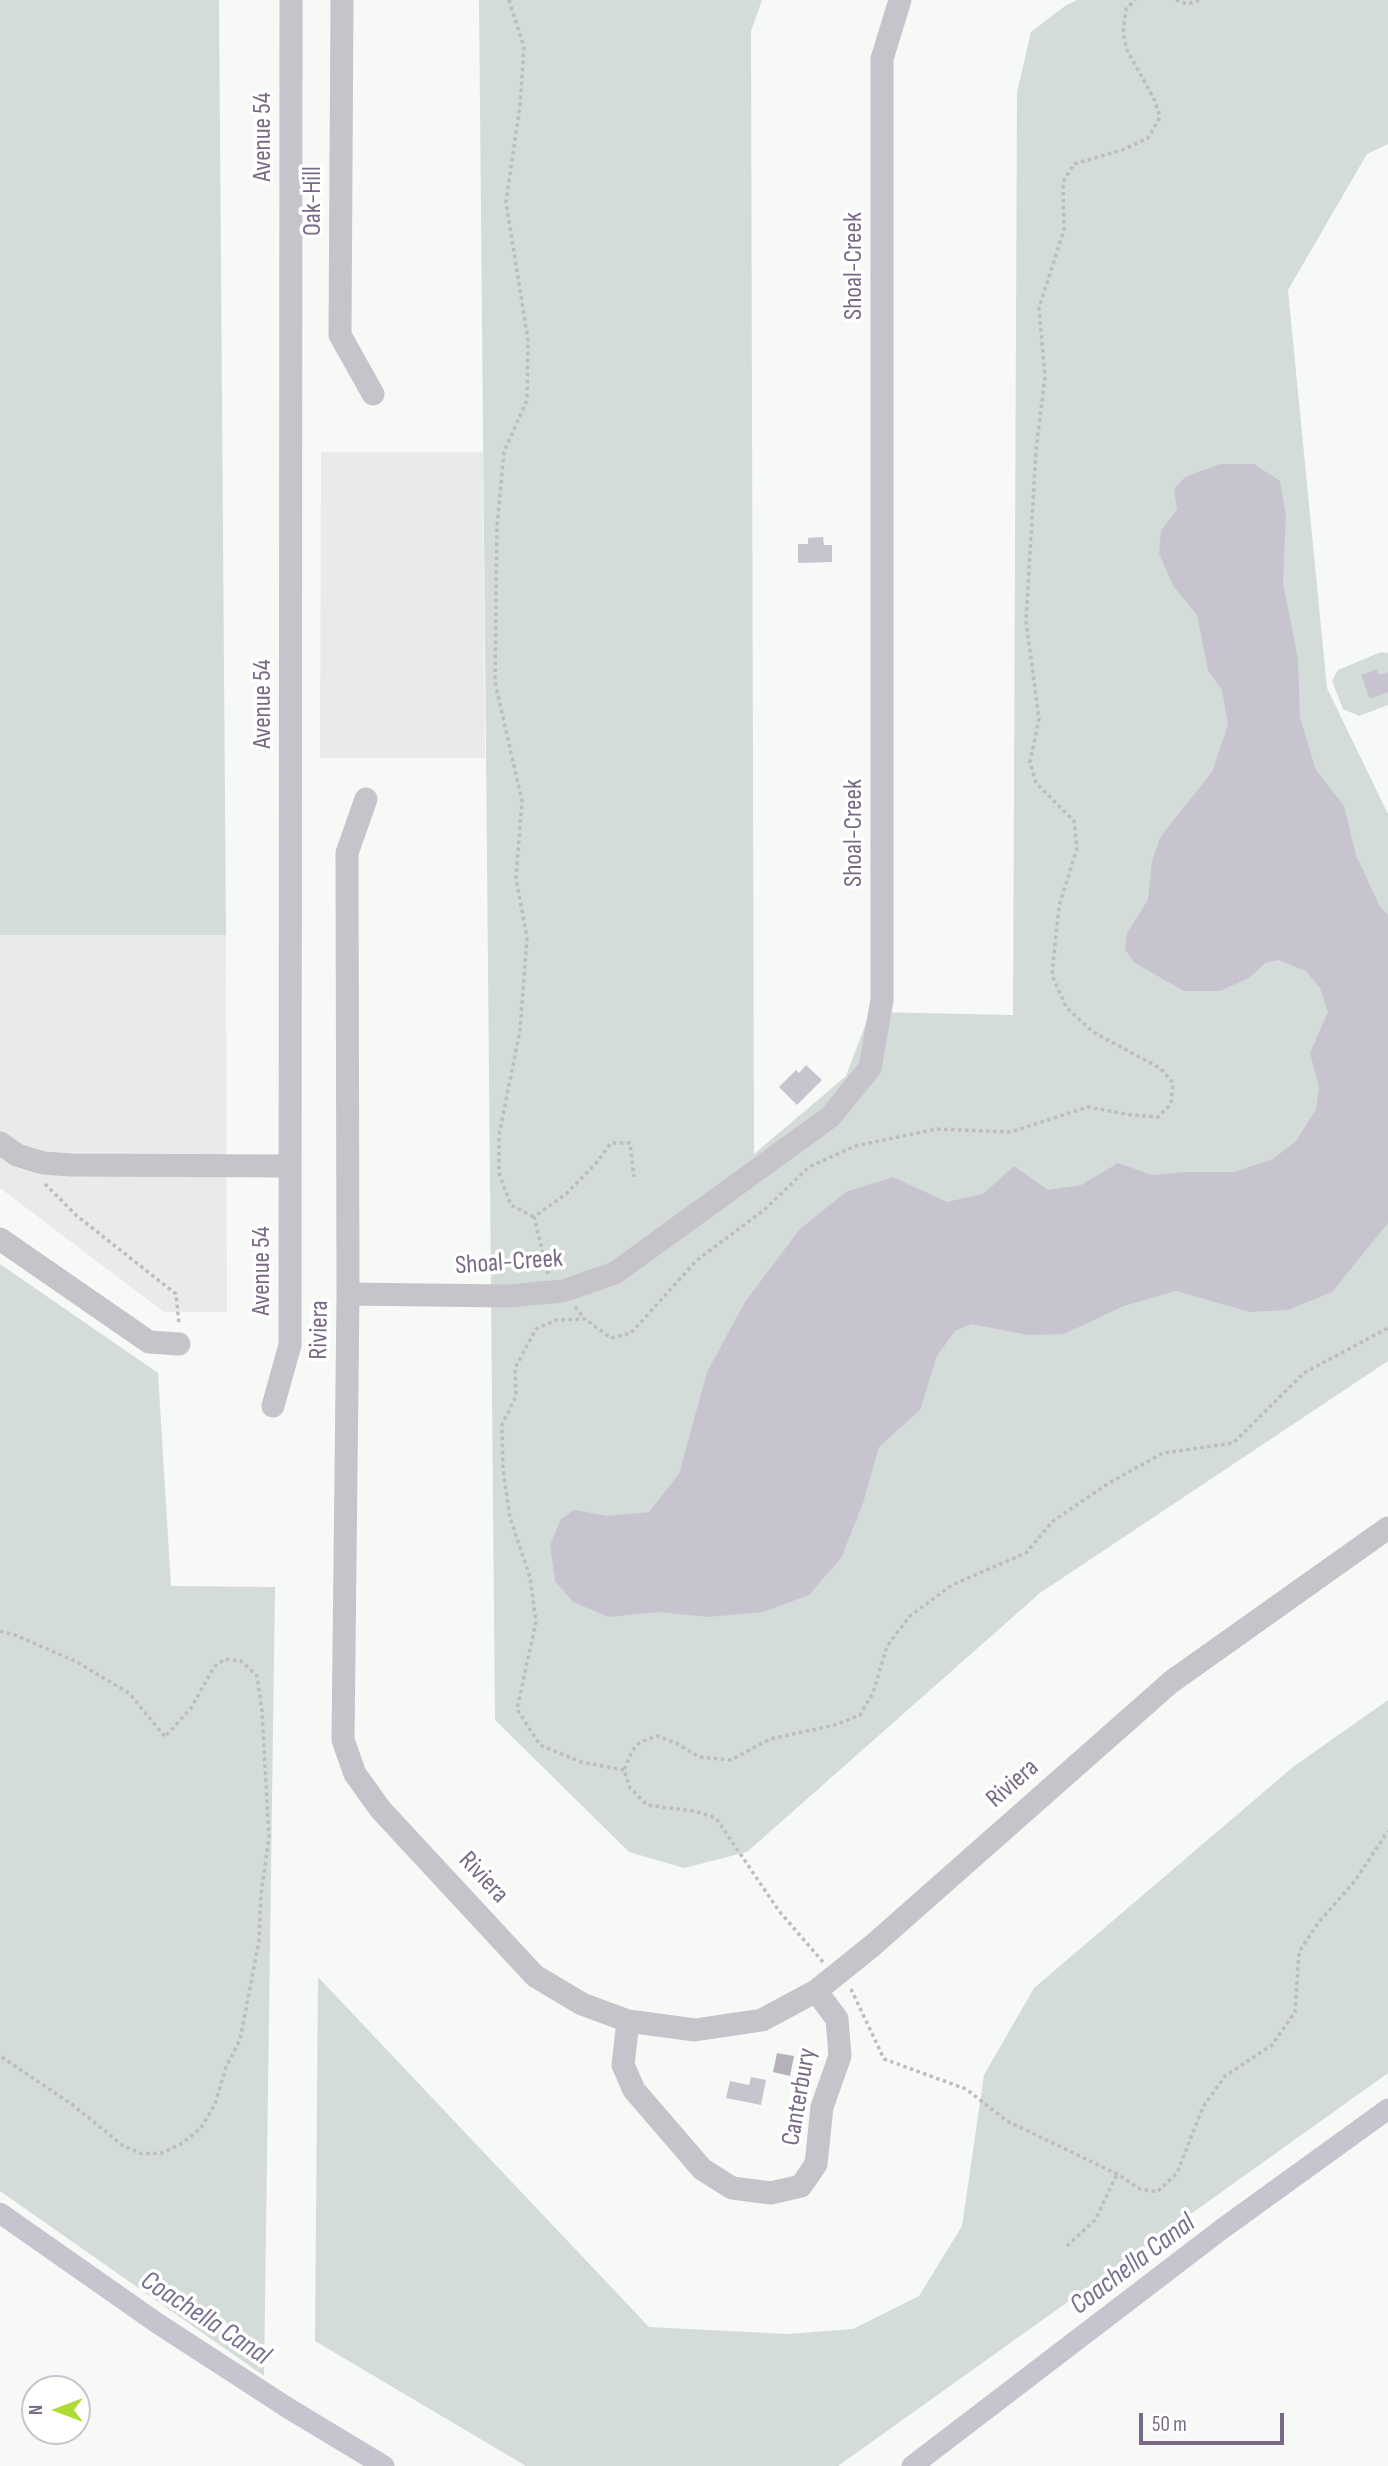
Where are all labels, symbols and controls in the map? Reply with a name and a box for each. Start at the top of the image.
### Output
street label: Avenue 54 [247,92,279,182]
street label: Oak-Hill [297,166,329,236]
street label: Shoal-Creek [838,212,870,320]
street label: Avenue 54 [247,659,279,749]
street label: Shoal-Creek [838,779,870,887]
street label: Avenue 54 [246,1226,278,1316]
street label: Shoal-Creek [454,1244,564,1282]
street label: Riviera [304,1300,336,1360]
street label: Riviera [980,1753,1046,1815]
street label: Riviera [451,1846,515,1910]
street label: Canterbury [776,2046,824,2148]
water label: Coachella Canal [1064,2207,1202,2323]
water label: Coachella Canal [134,2265,276,2373]
north arrow [21,2375,91,2445]
scale bar [1143,2400,1288,2444]
text: N [25,2405,48,2415]
text: 50 m [1152,2412,1187,2437]

